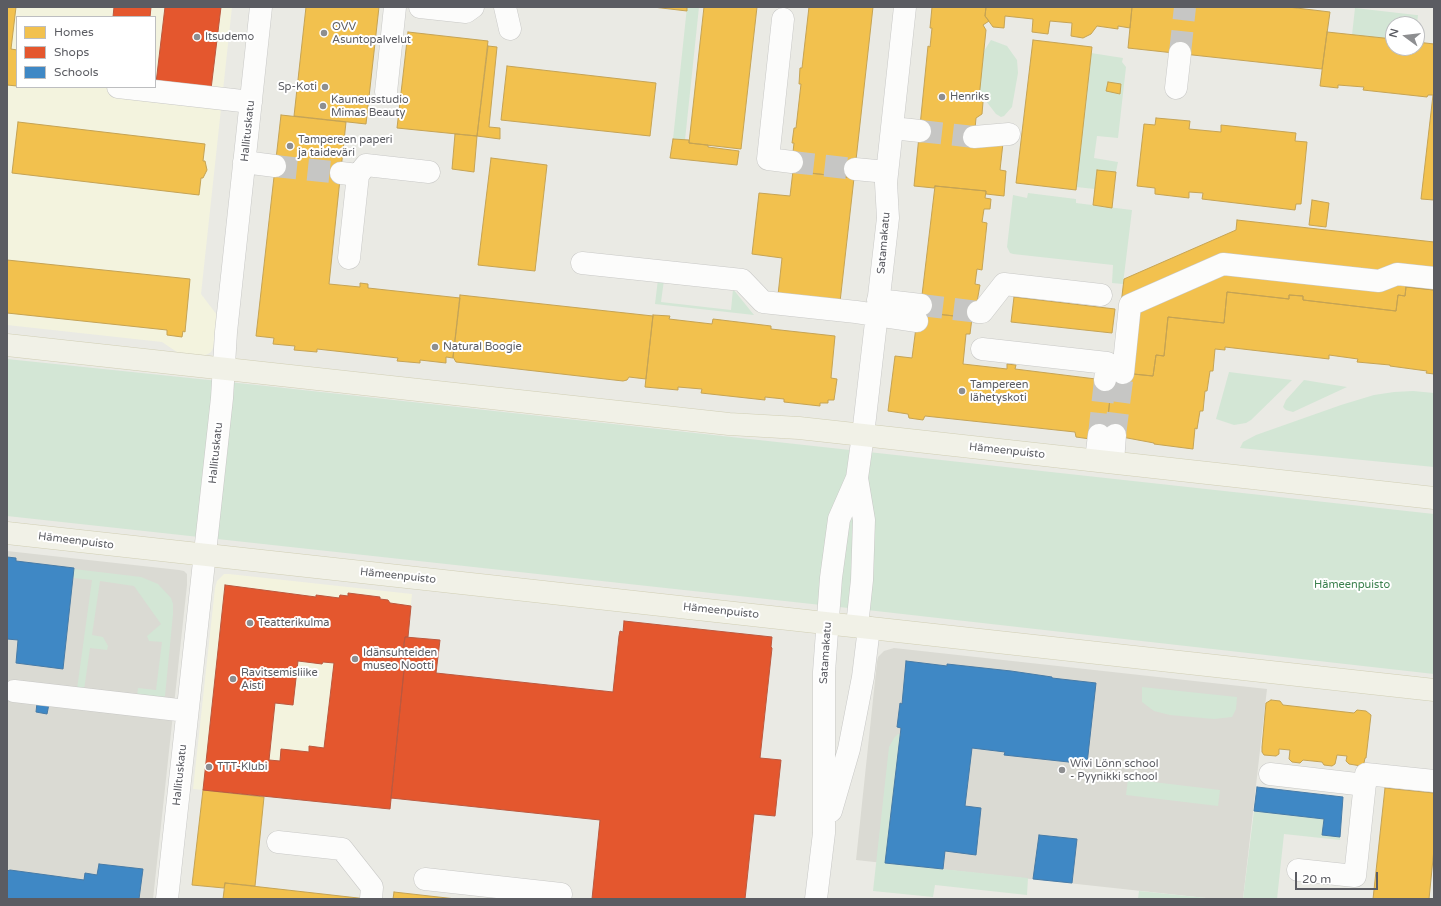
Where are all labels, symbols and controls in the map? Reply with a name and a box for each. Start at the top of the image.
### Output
legend [16,16,156,88]
north arrow [1385,16,1425,56]
place label: OVV Asuntopalvelut [332,20,411,46]
text: Homes [54,25,94,39]
text: N [1386,27,1401,39]
marker: OVV Asuntopalvelut [319,28,329,38]
place label: Itsudemo [205,30,254,44]
marker: Itsudemo [192,32,202,42]
text: Shops [54,45,89,59]
text: Schools [54,65,98,79]
place label: Sp-Koti [278,80,317,94]
marker: Sp-Koti [320,82,330,92]
place label: Henriks [950,90,989,104]
marker: Henriks [937,92,947,102]
place label: Kauneusstudio Mimas Beauty [331,93,409,119]
street label: Hallituskatu [238,100,258,162]
marker: Kauneusstudio Mimas Beauty [318,101,328,111]
place label: Tampereen paperi ja taideväri [298,133,393,159]
marker: Tampereen paperi ja taideväri [285,141,295,151]
street label: Satamakatu [875,211,893,275]
place label: Natural Boogie [443,340,522,354]
marker: Natural Boogie [430,342,440,352]
place label: Tampereen lähetyskoti [970,378,1028,404]
marker: Tampereen lähetyskoti [957,386,967,396]
street label: Hallituskatu [206,422,226,484]
street label: Hämeenpuisto [968,440,1046,462]
street label: Hämeenpuisto [37,530,115,552]
street label: Hämeenpuisto [359,565,437,587]
park label: Hämeenpuisto [1314,578,1390,592]
street label: Hämeenpuisto [682,600,760,622]
place label: Teatterikulma [258,616,329,630]
marker: Teatterikulma [245,618,255,628]
street label: Satamakatu [817,621,835,685]
place label: Idänsuhteiden museo Nootti [363,646,437,672]
marker: Idänsuhteiden museo Nootti [350,654,360,664]
place label: Ravitsemisliike Aisti [241,666,318,692]
marker: Ravitsemisliike Aisti [228,674,238,684]
street label: Hallituskatu [170,744,190,806]
place label: Wivi Lönn school - Pyynikki school [1070,757,1158,783]
place label: TTT-Klubi [217,760,267,774]
marker: TTT-Klubi [204,762,214,772]
marker: Wivi Lönn school - Pyynikki school [1057,765,1067,775]
scale bar [1297,864,1380,890]
text: 20 m [1302,872,1331,886]

